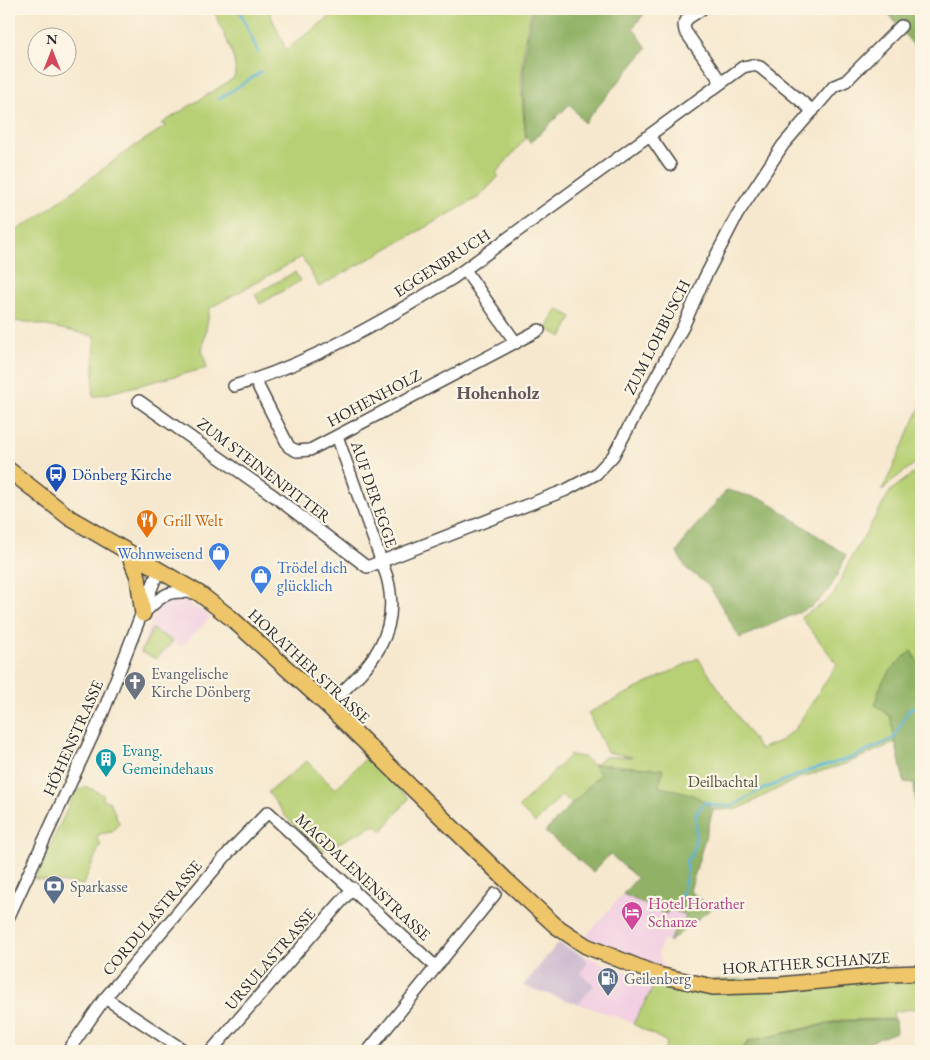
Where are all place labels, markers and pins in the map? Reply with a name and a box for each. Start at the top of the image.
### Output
bus stop icon: Dönberg Kirche [44,462,68,493]
place label: Dönberg Kirche [72,464,172,485]
restaurant icon: Grill Welt [135,508,159,539]
place label: Grill Welt [163,510,223,531]
shop icon: Wohnweisend [207,541,231,572]
place label: Wohnweisend [117,543,204,564]
place label: Trödel dich glücklich [277,557,348,596]
shop icon: Trödel dich glücklich [249,564,273,595]
place label: Evangelische Kirche Dönberg [151,663,252,702]
church icon: Evangelische Kirche Dönberg [123,670,147,701]
place label: Evang. Gemeindehaus [122,740,214,779]
building icon: Evang. Gemeindehaus [94,747,118,778]
bank icon: Sparkasse [42,874,66,905]
place label: Sparkasse [70,876,128,897]
place label: Hotel Horather Schanze [648,893,745,932]
hotel icon: Hotel Horather Schanze [620,900,644,931]
fuel station icon: Geilenberg [596,966,620,997]
place label: Geilenberg [624,968,692,989]

